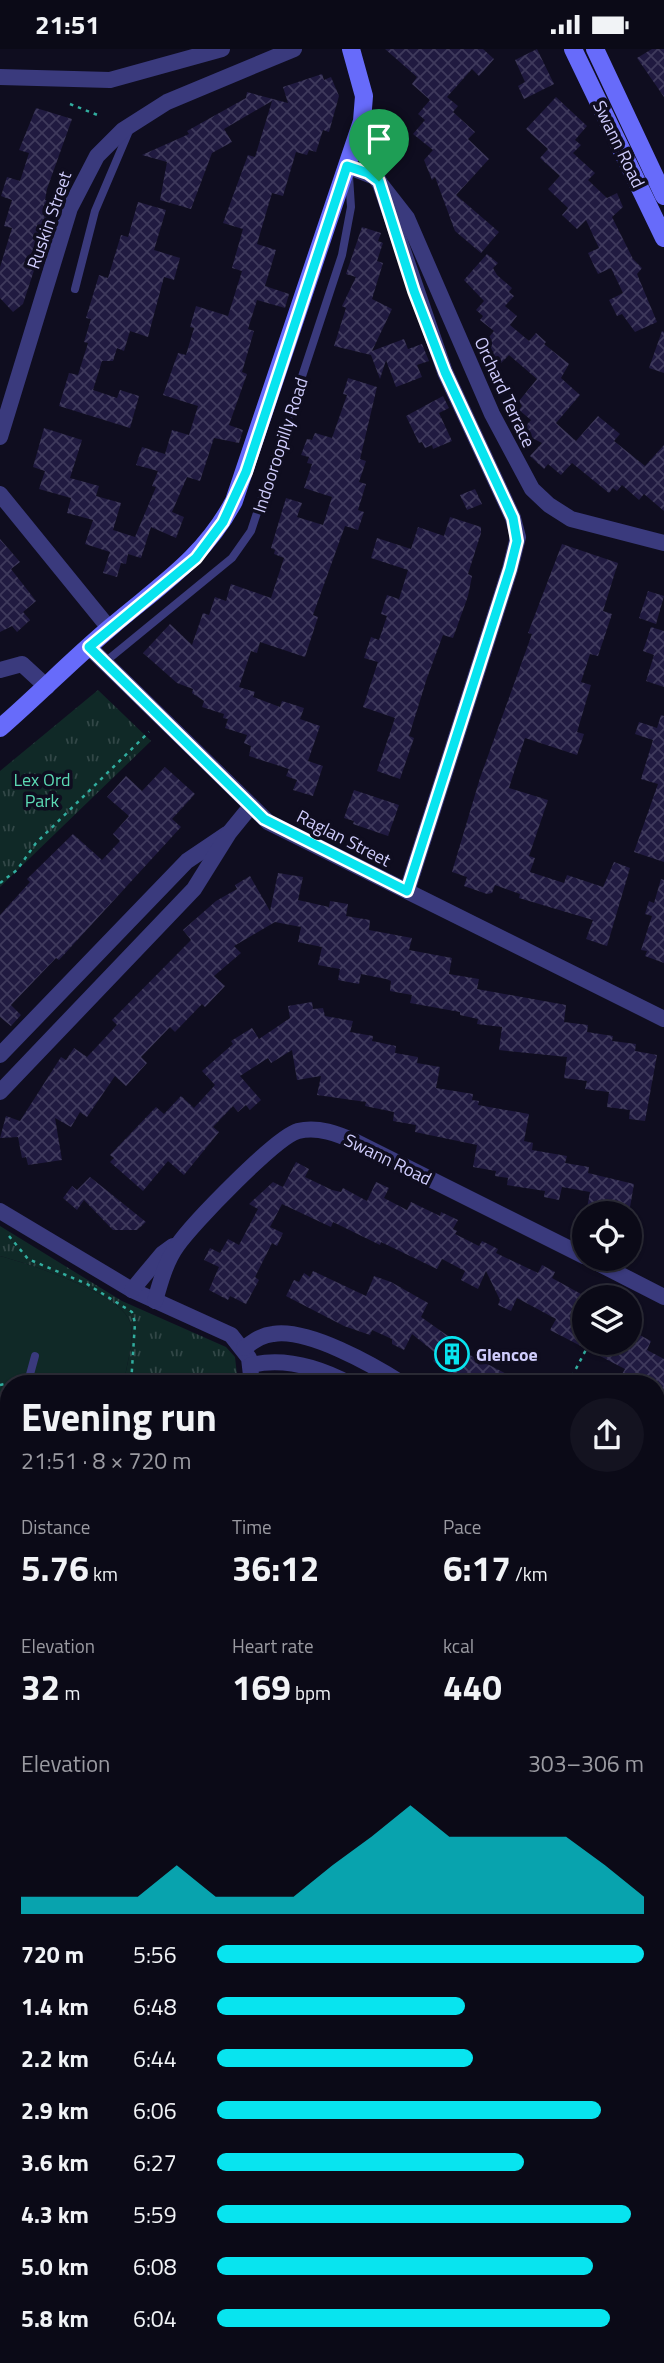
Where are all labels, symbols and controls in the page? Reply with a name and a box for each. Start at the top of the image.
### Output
text: 21:51 [35,5,100,44]
street label: Swann Road [586,96,652,192]
pin [349,109,409,181]
icon: arrive [360,120,398,158]
street label: Ruskin Street [20,167,79,272]
street label: Orchard Terrace [468,332,542,452]
street label: Indooroopilly Road [245,374,315,516]
park label: Lex Ord Park [13,766,71,814]
street label: Raglan Street [292,803,396,874]
street label: Swann Road [340,1126,436,1192]
map controls [572,1201,642,1355]
button: locate [572,1201,642,1271]
button: layers [572,1285,642,1355]
building icon: Glencoe [433,1335,471,1373]
place label: Glencoe [476,1341,538,1368]
text: Evening run [21,1388,217,1446]
button: share [570,1398,644,1472]
text: 21:51 · 8 × 720 m [21,1443,191,1478]
text: Distance [21,1512,90,1541]
text: Time [232,1512,272,1541]
text: Pace [443,1512,481,1541]
text: 5.76 [21,1541,89,1595]
text: 36:12 [232,1541,319,1595]
text: 6:17 [443,1541,511,1595]
text: km [89,1559,118,1588]
text: /km [511,1559,548,1588]
text: Elevation [21,1631,95,1660]
text: Heart rate [232,1631,314,1660]
text: kcal [443,1631,474,1660]
text: 32 [21,1660,60,1714]
text: 169 [232,1660,291,1714]
text: 440 [443,1660,502,1714]
text: m [60,1678,80,1707]
text: bpm [291,1678,331,1707]
text: Elevation [21,1746,110,1781]
text: 303–306 m [528,1746,644,1781]
text: 720 m [21,1937,84,1972]
text: 5:56 [133,1937,177,1972]
text: 1.4 km [21,1989,89,2024]
text: 6:48 [133,1989,177,2024]
text: 2.2 km [21,2041,89,2076]
text: 6:44 [133,2041,177,2076]
text: 2.9 km [21,2093,89,2128]
text: 6:06 [133,2093,177,2128]
text: 3.6 km [21,2145,89,2180]
text: 6:27 [133,2145,177,2180]
text: 4.3 km [21,2197,89,2232]
text: 5:59 [133,2197,177,2232]
text: 5.0 km [21,2249,89,2284]
text: 6:08 [133,2249,177,2284]
text: 5.8 km [21,2301,89,2336]
text: 6:04 [133,2301,177,2336]

